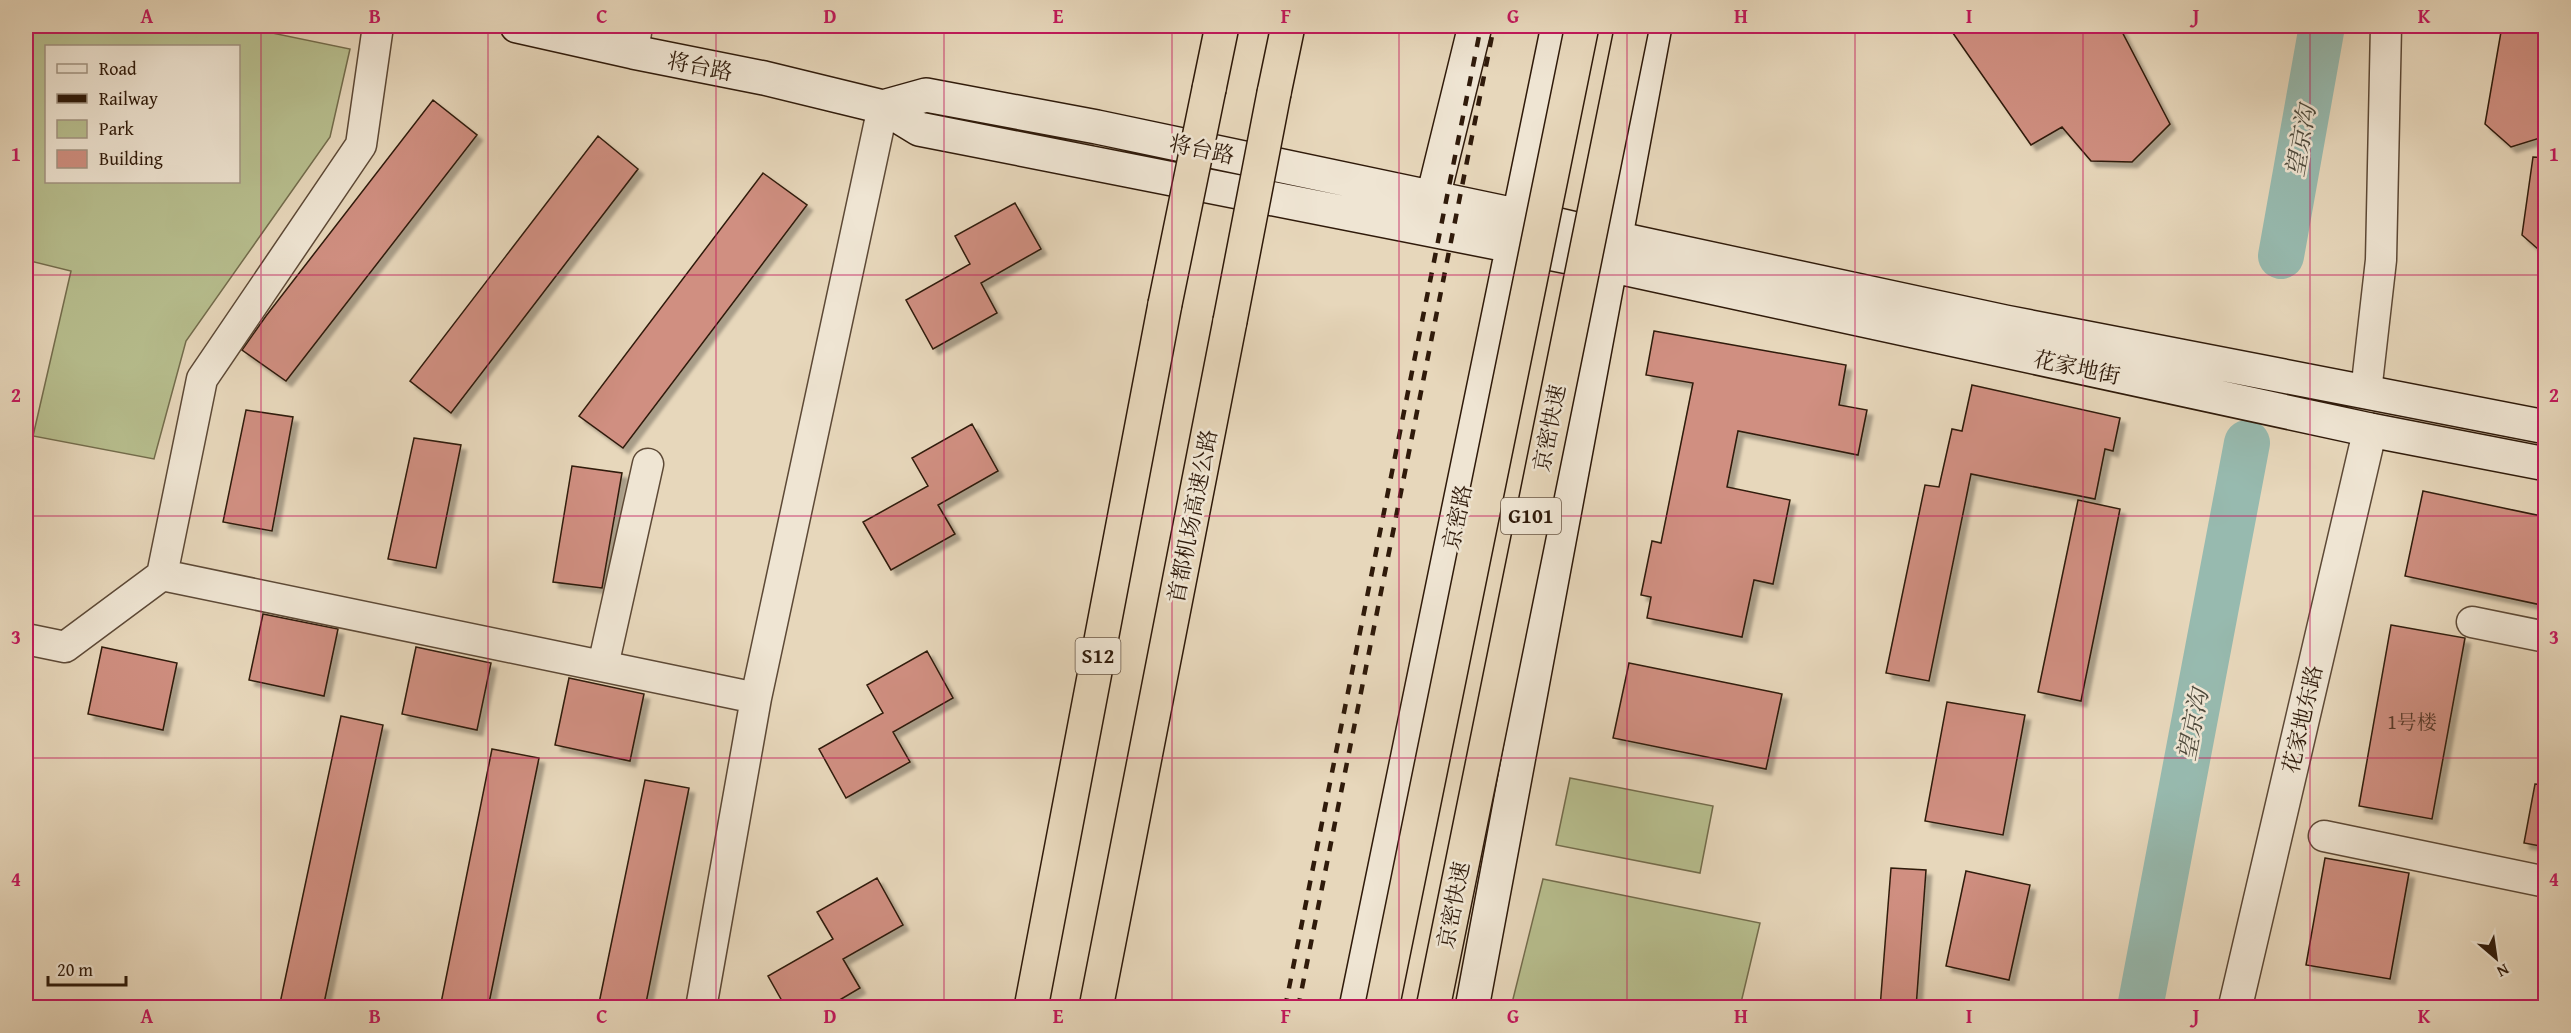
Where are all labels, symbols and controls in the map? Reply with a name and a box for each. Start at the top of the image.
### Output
text: A [141,1,154,30]
text: B [369,1,381,30]
text: C [596,1,608,30]
text: D [823,1,837,30]
text: E [1053,1,1064,30]
text: F [1281,1,1291,30]
text: G [1507,1,1519,30]
text: H [1734,1,1748,30]
text: I [1966,1,1972,30]
text: J [2190,1,2200,30]
text: K [2418,1,2431,30]
street label: 将台路 [665,44,735,88]
legend [45,45,240,183]
text: Road [99,55,137,82]
text: Railway [99,85,158,112]
water label: 望京沟 [2277,98,2325,179]
text: Park [99,115,135,142]
street label: 将台路 [1166,126,1238,172]
text: 1 [11,139,21,168]
text: 1 [2549,139,2559,168]
text: Building [99,145,163,172]
street label: 花家地街 [2031,342,2123,392]
text: 2 [11,380,21,409]
text: 2 [2549,380,2559,409]
street label: 京密快速 [1525,382,1573,474]
street label: 首都机场高速公路 [1160,427,1224,605]
street label: 京密路 [1434,481,1480,553]
road number: G101 [1501,498,1561,534]
text: 3 [11,622,21,651]
text: 3 [2549,622,2559,651]
road number: S12 [1076,638,1120,674]
street label: 花家地东路 [2274,662,2330,776]
water label: 望京沟 [2168,682,2217,764]
house number: 1号楼 [2387,707,2437,736]
street label: 京密快速 [1429,859,1477,951]
text: 4 [11,864,21,893]
text: 4 [2549,864,2559,893]
north arrow [2466,928,2526,988]
scale bar [48,949,126,987]
text: 20 m [57,956,93,983]
text: N [2493,958,2514,984]
text: A [141,1001,154,1030]
text: B [369,1001,381,1030]
text: C [596,1001,608,1030]
text: D [823,1001,837,1030]
text: E [1053,1001,1064,1030]
text: F [1281,1001,1291,1030]
text: G [1507,1001,1519,1030]
text: H [1734,1001,1748,1030]
text: I [1966,1001,1972,1030]
text: J [2190,1001,2200,1030]
text: K [2418,1001,2431,1030]

